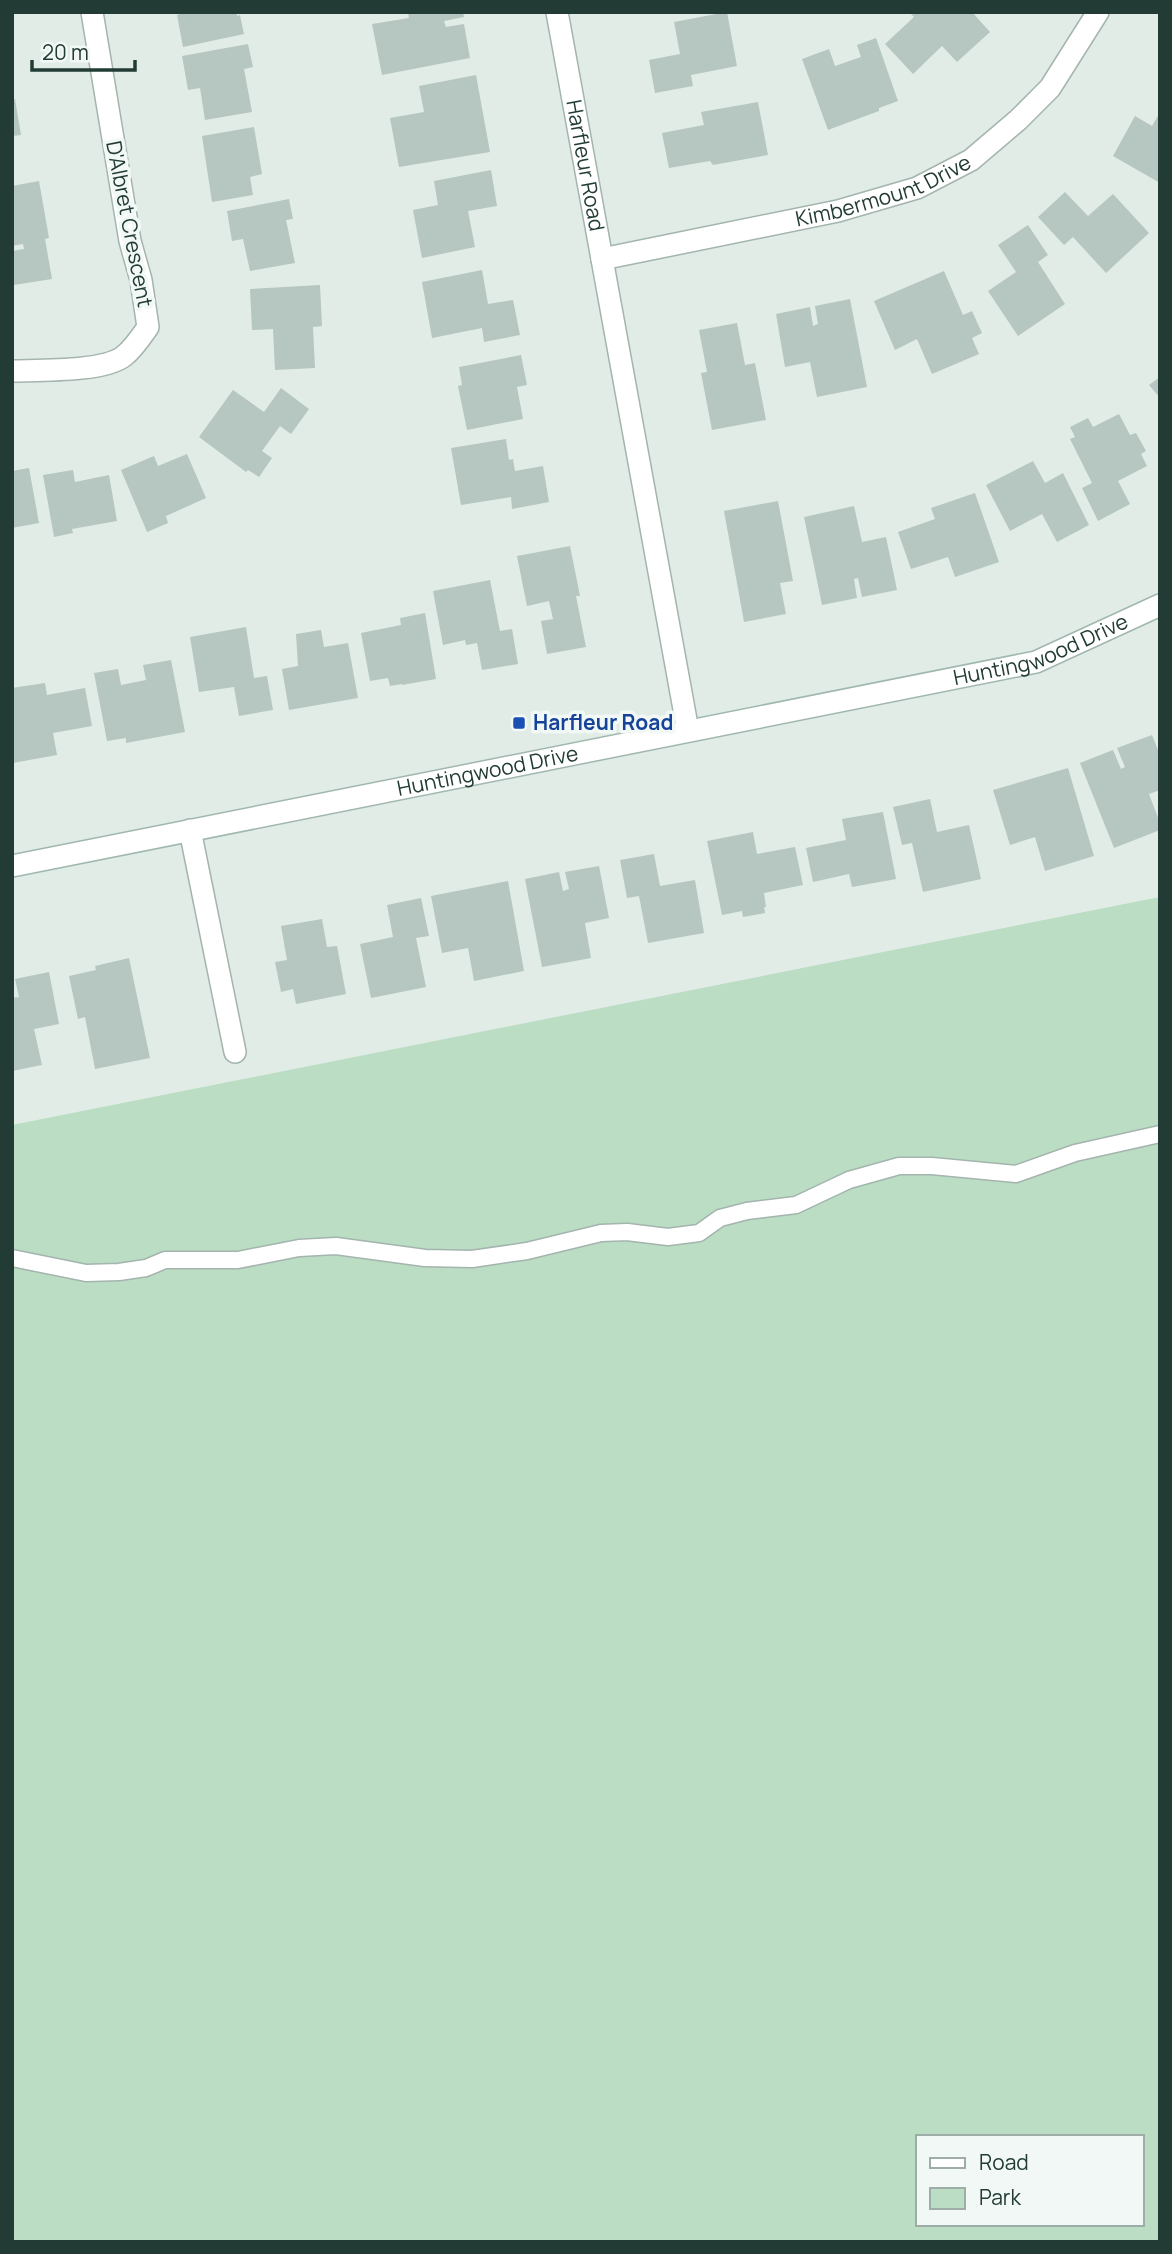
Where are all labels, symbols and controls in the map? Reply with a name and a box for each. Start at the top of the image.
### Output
scale bar [32,28,135,72]
text: 20 m [42,38,89,66]
street label: Harfleur Road [560,97,612,233]
street label: D'Albret Crescent [100,138,160,309]
street label: Kimbermount Drive [793,147,975,232]
street label: Huntingwood Drive [951,607,1132,691]
place label: Harfleur Road [533,708,673,736]
marker: Harfleur Road [511,715,527,731]
street label: Huntingwood Drive [395,739,580,802]
legend [916,2135,1144,2226]
text: Road [979,2148,1029,2176]
text: Park [979,2183,1021,2211]

